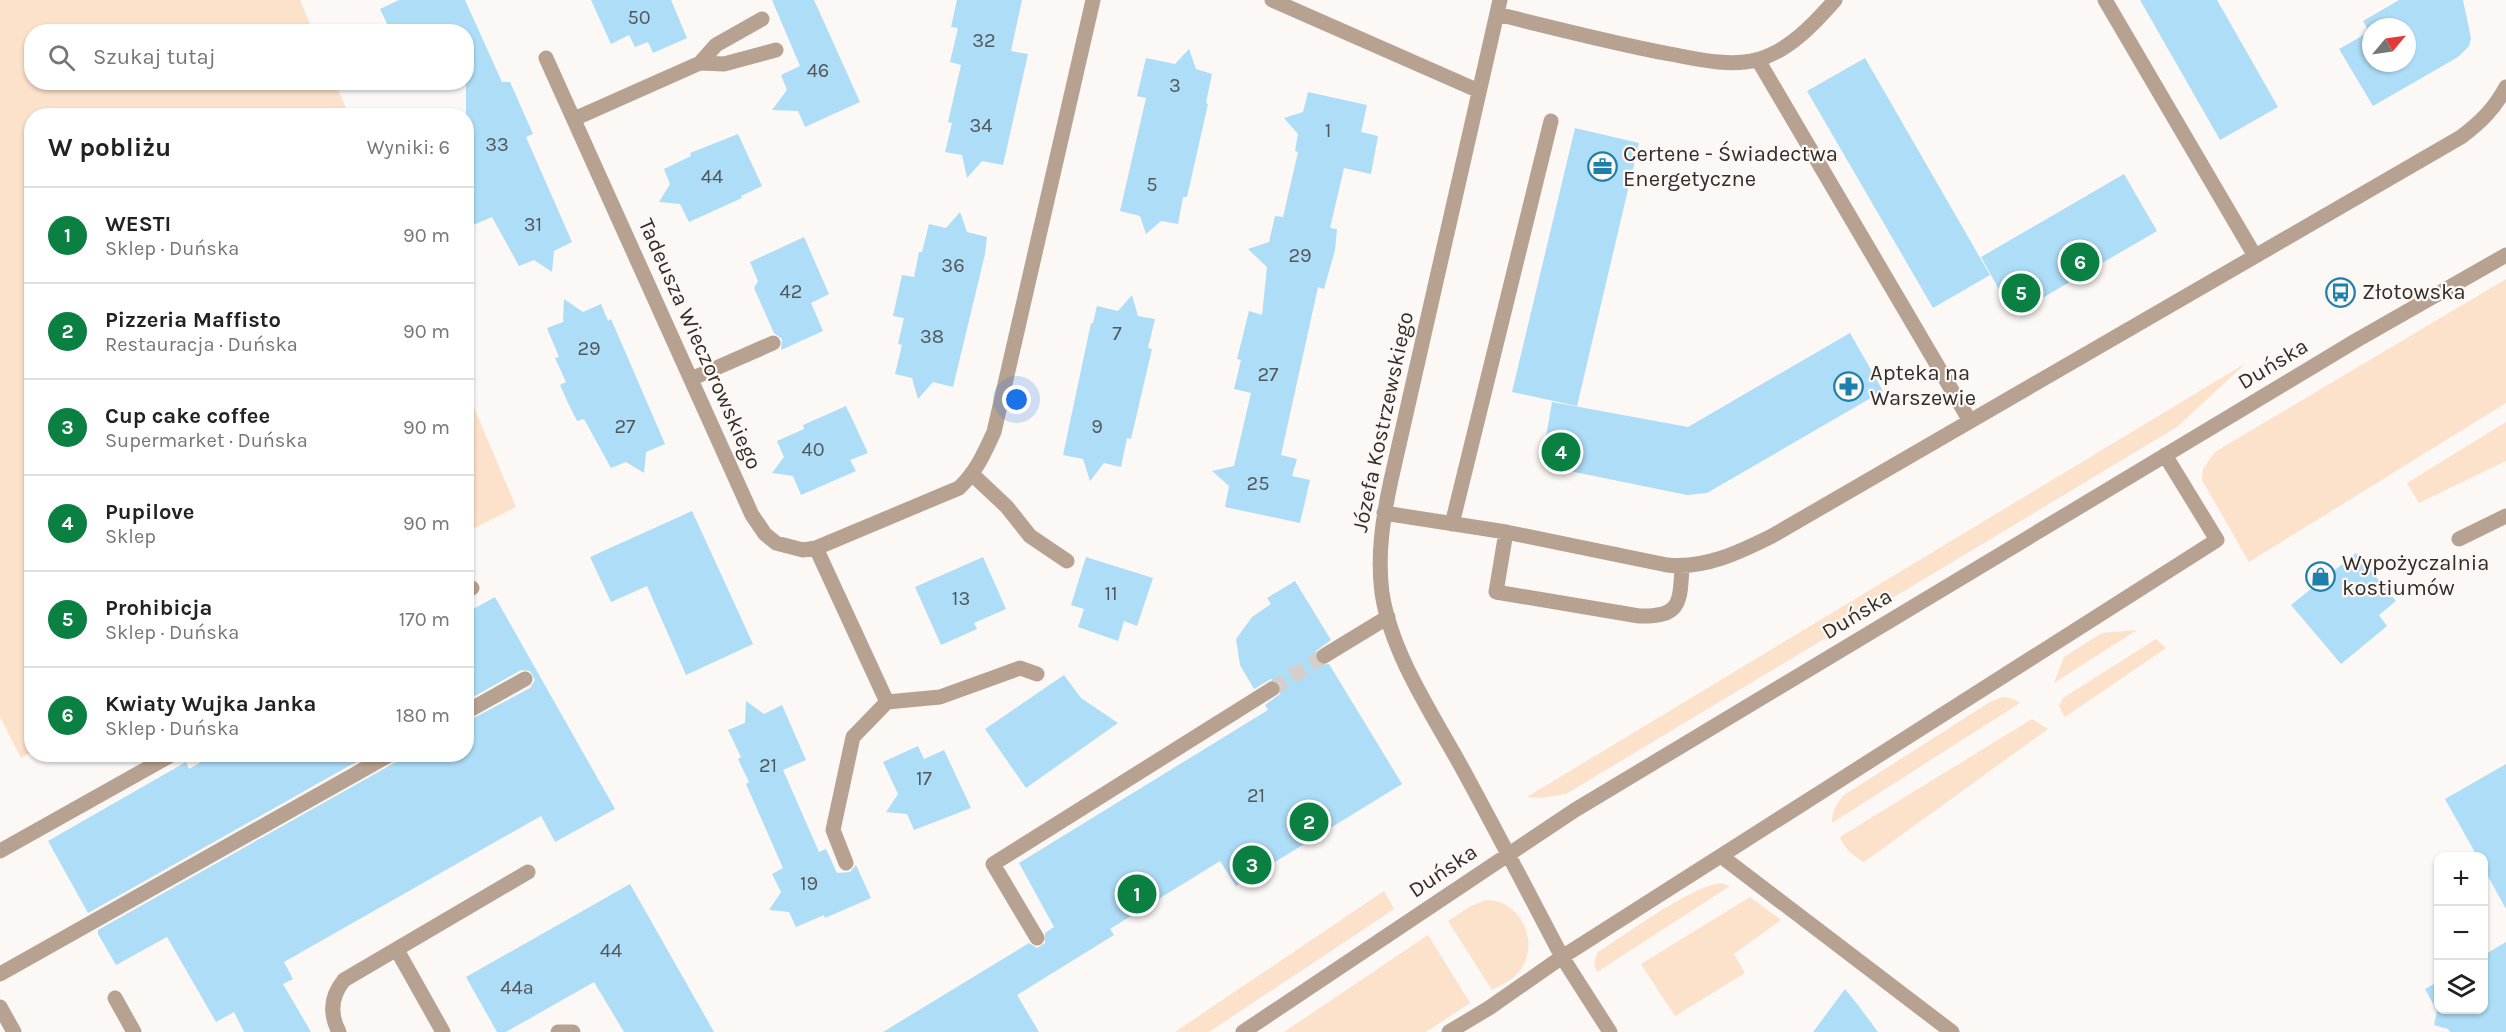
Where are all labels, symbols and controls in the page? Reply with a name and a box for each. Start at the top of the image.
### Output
house number: 50 [627,6,651,29]
north arrow [2362,18,2416,72]
search box [24,24,474,90]
house number: 32 [972,29,996,52]
icon: search [45,41,78,74]
text: Szukaj tutaj [93,44,216,70]
house number: 46 [807,59,829,82]
house number: 3 [1169,74,1181,97]
house number: 34 [970,114,992,137]
house number: 1 [1325,119,1331,142]
text: W pobliżu [48,132,171,163]
house number: 33 [485,133,509,156]
text: Wyniki: 6 [367,136,450,159]
place label: Certene - Świadectwa Energetyczne [1623,140,1838,192]
office icon: Certene - Świadectwa Energetyczne [1586,151,1618,183]
house number: 44 [701,165,723,188]
house number: 5 [1146,173,1158,196]
text: WESTI [105,211,171,237]
house number: 31 [524,213,542,236]
street label: Tadeusza Wieczorowskiego [633,215,767,473]
text: 1 [64,224,71,247]
text: 90 m [403,224,450,247]
text: Sklep · Duńska [105,237,239,260]
pin: 6 [2060,240,2100,284]
house number: 29 [1288,244,1312,267]
house number: 36 [941,254,965,277]
pin: 5 [2002,270,2040,316]
bus stop icon: Złotowska [2325,276,2357,308]
place label: Złotowska [2362,279,2466,305]
house number: 42 [780,280,802,303]
text: Pizzeria Maffisto [105,307,281,333]
street label: Józefa Kostrzewskiego [1347,309,1419,535]
text: 2 [61,320,74,343]
text: 90 m [403,320,450,343]
house number: 7 [1112,322,1122,345]
house number: 38 [920,325,944,348]
text: Restauracja · Duńska [105,333,298,356]
street label: Duńska [2233,333,2313,395]
house number: 29 [577,337,601,360]
place label: Apteka na Warszewie [1870,360,1976,411]
house number: 27 [1258,363,1279,386]
pharmacy icon: Apteka na Warszewie [1833,370,1865,402]
your location [1002,385,1031,414]
text: Cup cake coffee [105,403,270,429]
house number: 27 [615,415,636,438]
house number: 9 [1091,415,1103,438]
text: 3 [61,416,74,439]
text: 90 m [403,416,450,439]
text: Supermarket · Duńska [105,429,308,452]
pin: 4 [1542,430,1580,474]
house number: 40 [801,438,825,461]
house number: 25 [1247,472,1269,495]
text: Pupilove [105,499,194,525]
text: 4 [62,512,73,535]
text: 90 m [403,512,450,535]
text: Sklep [105,525,156,548]
place label: Wypożyczalnia kostiumów [2342,550,2489,601]
shop icon: Wypożyczalnia kostiumów [2305,560,2337,592]
house number: 11 [1104,582,1118,605]
street label: Duńska [1817,583,1897,645]
house number: 13 [952,587,970,610]
text: Prohibicja [105,595,212,621]
text: 5 [62,608,73,631]
text: 170 m [399,608,450,631]
text: Sklep · Duńska [105,621,239,644]
text: Kwiaty Wujka Janka [105,691,316,717]
text: 6 [61,704,74,727]
text: 180 m [396,704,450,727]
text: Sklep · Duńska [105,717,239,740]
house number: 21 [759,754,777,777]
house number: 17 [916,767,933,790]
house number: 21 [1247,784,1265,807]
pin: 2 [1290,800,1328,844]
street label: Duńska [1404,839,1482,903]
pin: 3 [1232,842,1272,888]
map controls [2434,852,2488,1014]
button: + [2434,852,2488,906]
house number: 19 [800,872,818,895]
pin: 1 [1118,872,1156,916]
button: − [2434,906,2488,960]
house number: 44 [600,939,622,962]
button: layers [2434,960,2488,1014]
house number: 44a [500,976,534,999]

